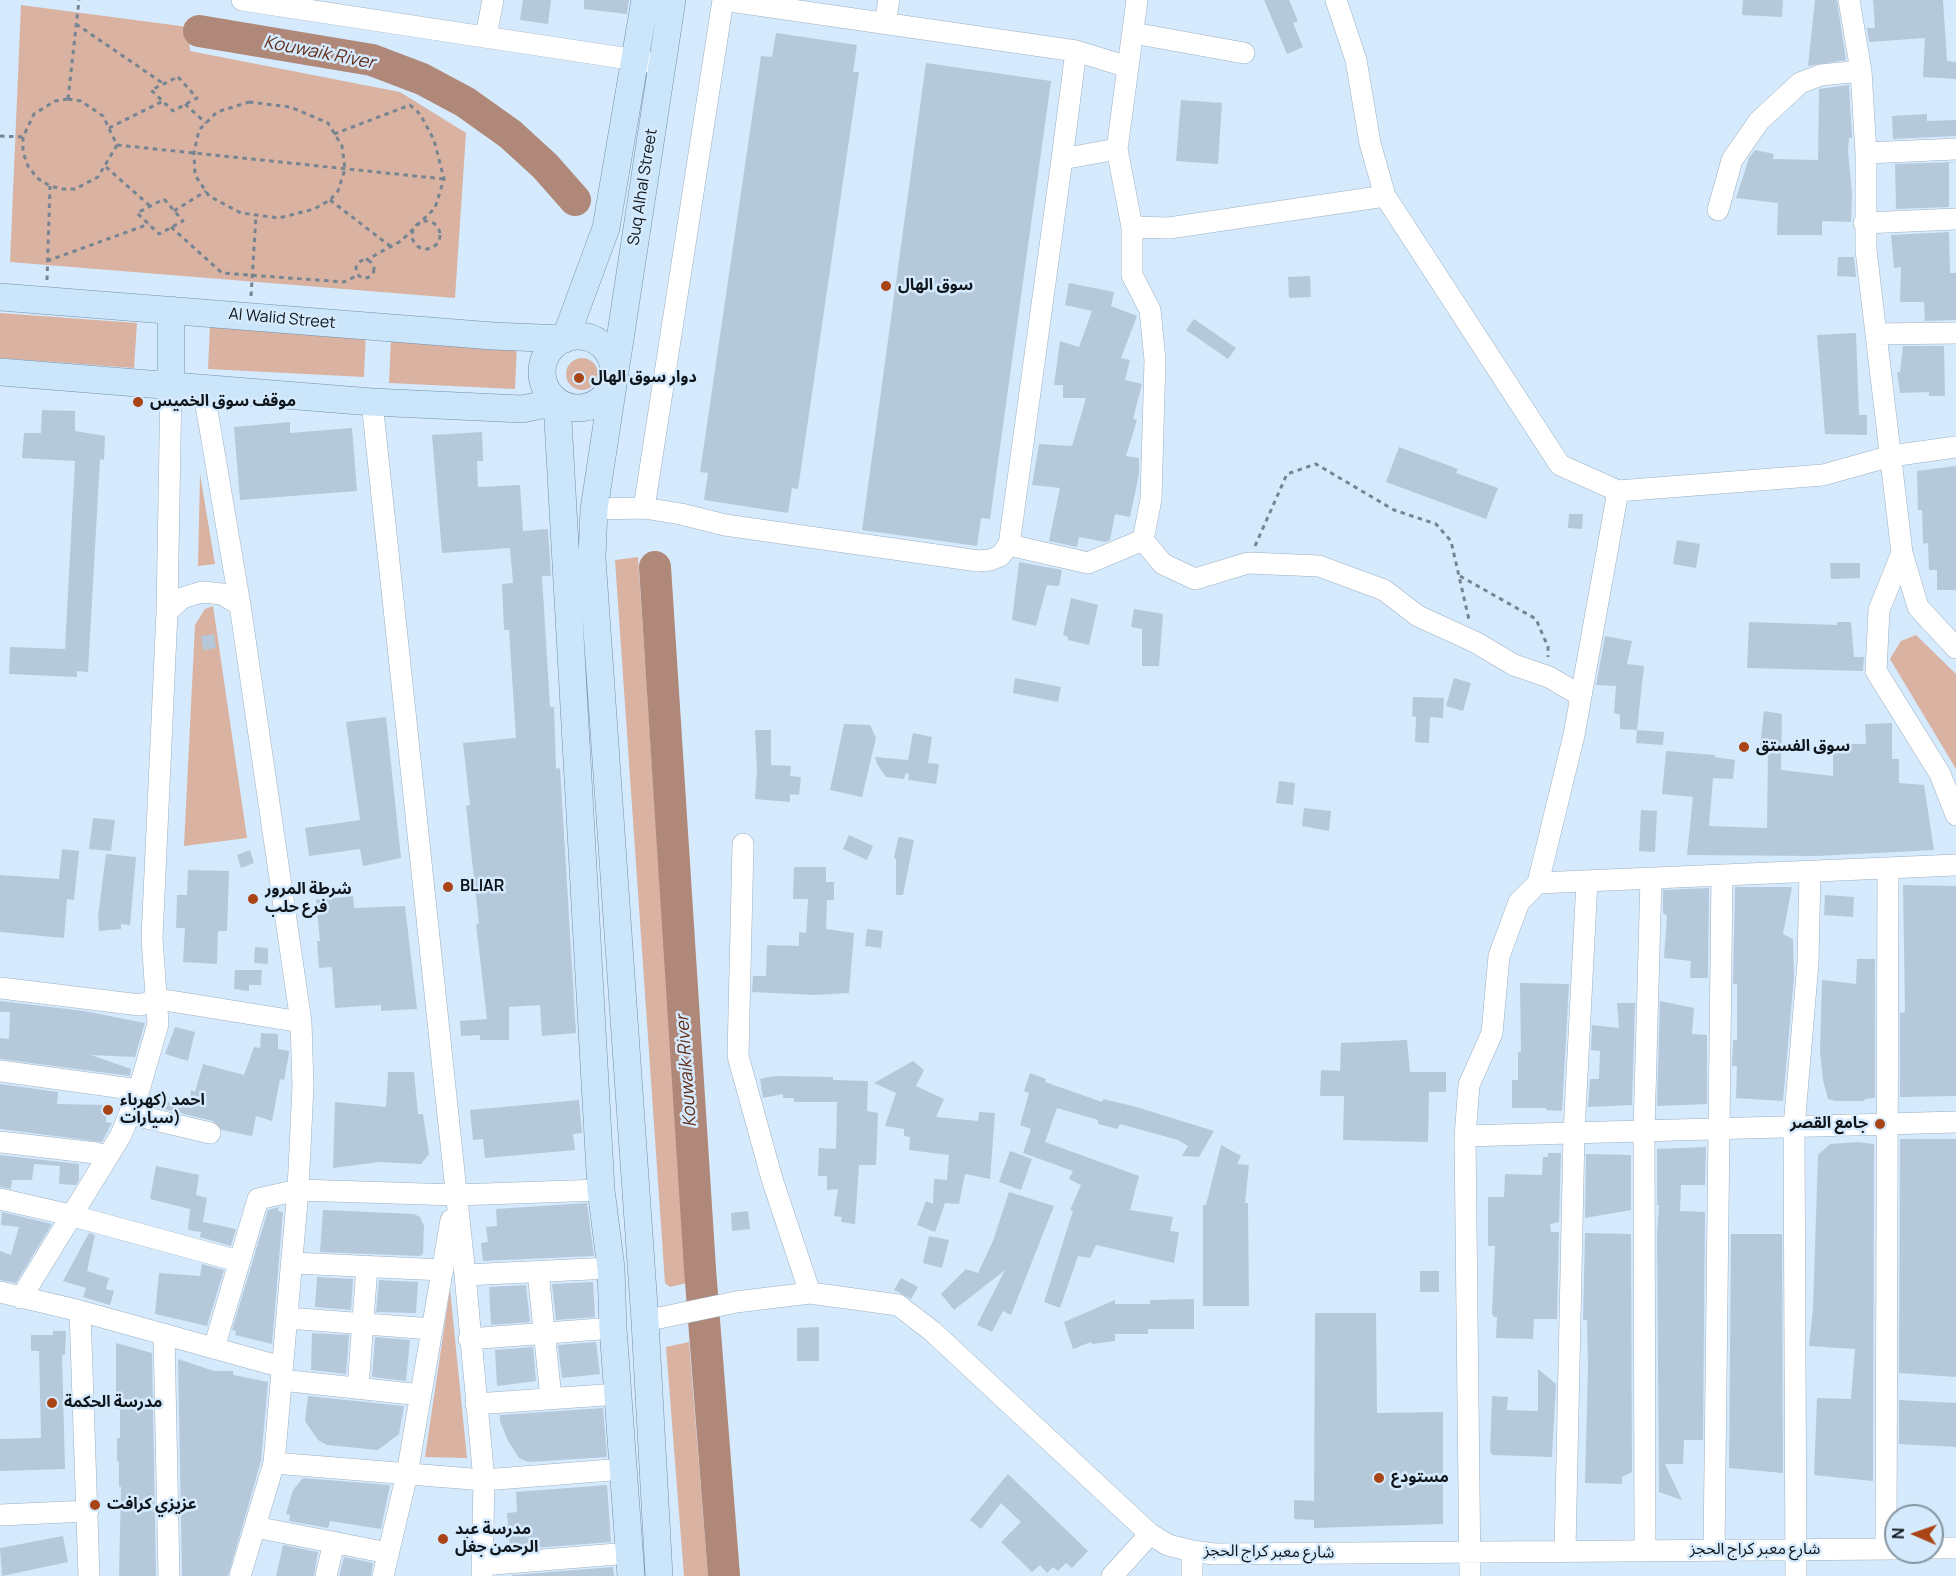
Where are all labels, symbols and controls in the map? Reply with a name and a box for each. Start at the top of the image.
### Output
water label: Kouwaik River [262,32,376,74]
street label: Suq Alhal Street [624,127,662,247]
place label: سوق الهال [898,276,973,296]
marker: سوق الهال [879,279,893,293]
street label: Al Walid Street [228,305,336,333]
place label: دوار سوق الهال [591,368,697,388]
marker: دوار سوق الهال [572,371,586,385]
place label: موقف سوق الخميس [150,392,296,412]
marker: موقف سوق الخميس [131,395,145,409]
place label: سوق الفستق [1756,737,1850,757]
marker: سوق الفستق [1737,740,1751,754]
place label: BLIAR [460,877,504,897]
place label: شرطة المرور فرع حلب [265,880,352,918]
marker: BLIAR [441,880,455,894]
marker: شرطة المرور فرع حلب [246,892,260,906]
water label: Kouwaik River [672,1014,702,1128]
place label: احمد (كهرباء سيارات) [120,1091,205,1129]
marker: احمد (كهرباء سيارات) [101,1103,115,1117]
place label: جامع القصر [1790,1114,1868,1134]
marker: جامع القصر [1873,1117,1887,1131]
place label: مدرسة الحكمة [64,1393,162,1413]
marker: مدرسة الحكمة [45,1396,59,1410]
place label: مستودع [1391,1468,1449,1488]
marker: مستودع [1372,1471,1386,1485]
place label: عزيزي كرافت [107,1495,197,1515]
marker: عزيزي كرافت [88,1498,102,1512]
north arrow [1884,1504,1944,1564]
place label: مدرسة عبد الرحمن جغل [455,1520,538,1558]
text: N [1887,1527,1909,1540]
marker: مدرسة عبد الرحمن جغل [436,1532,450,1546]
street label: شارع معبر كراج الحجز [1690,1540,1820,1560]
street label: شارع معبر كراج الحجز [1204,1541,1334,1563]

